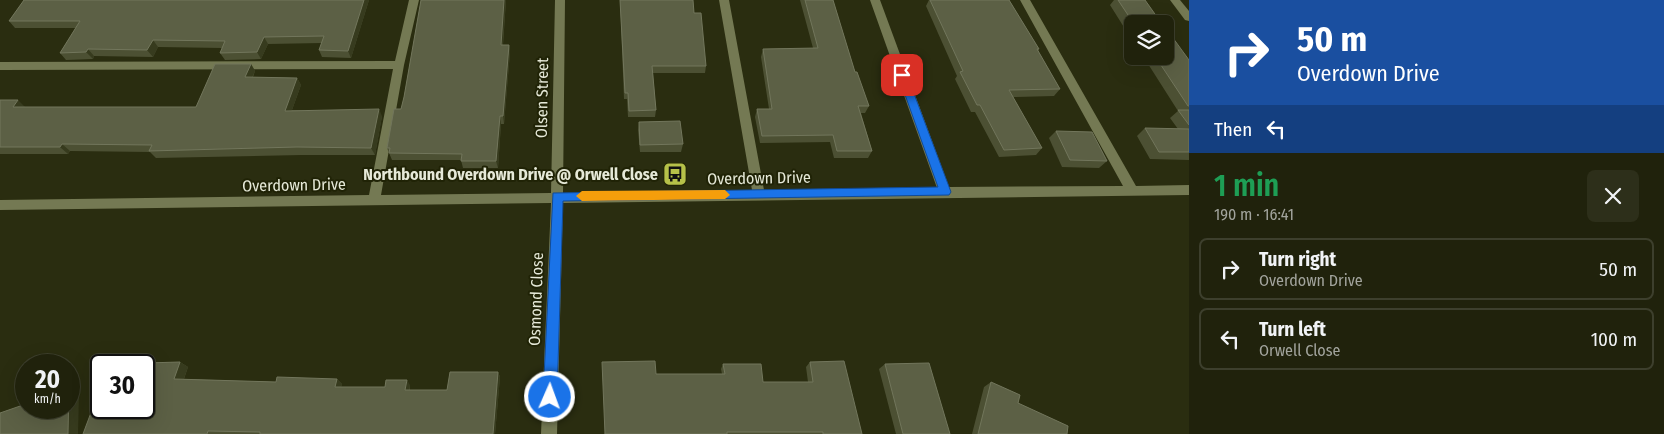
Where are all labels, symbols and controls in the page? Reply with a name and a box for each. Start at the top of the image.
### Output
map controls [1124,15,1174,65]
button: layers [1124,15,1174,65]
text: 50 m [1297,18,1367,60]
icon: right [1214,20,1279,85]
pin [881,54,923,96]
street label: Olsen Street [532,57,552,138]
text: Overdown Drive [1297,60,1440,87]
icon: arrive [888,61,916,89]
icon: left [1262,115,1290,143]
text: Then [1214,118,1252,141]
bus stop icon: Northbound Overdown Drive @ Orwell Close [662,161,688,187]
place label: Northbound Overdown Drive @ Orwell Close [363,165,658,184]
street label: Overdown Drive [707,168,811,188]
text: 1 min [1214,168,1279,204]
button: close [1587,170,1639,222]
street label: Overdown Drive [242,175,346,195]
text: 190 m · 16:41 [1214,205,1294,224]
text: Turn right [1259,248,1336,271]
street label: Osmond Close [525,252,547,346]
icon: right [1216,255,1244,283]
text: 50 m [1599,258,1637,281]
text: Overdown Drive [1259,271,1363,290]
text: Turn left [1259,318,1326,341]
icon: left [1216,325,1244,353]
text: 100 m [1591,328,1637,351]
text: Orwell Close [1259,341,1341,360]
speed limit sign: 30 [90,354,155,419]
text: 20 [35,365,60,395]
position arrow [523,370,575,422]
text: km/h [34,392,61,406]

